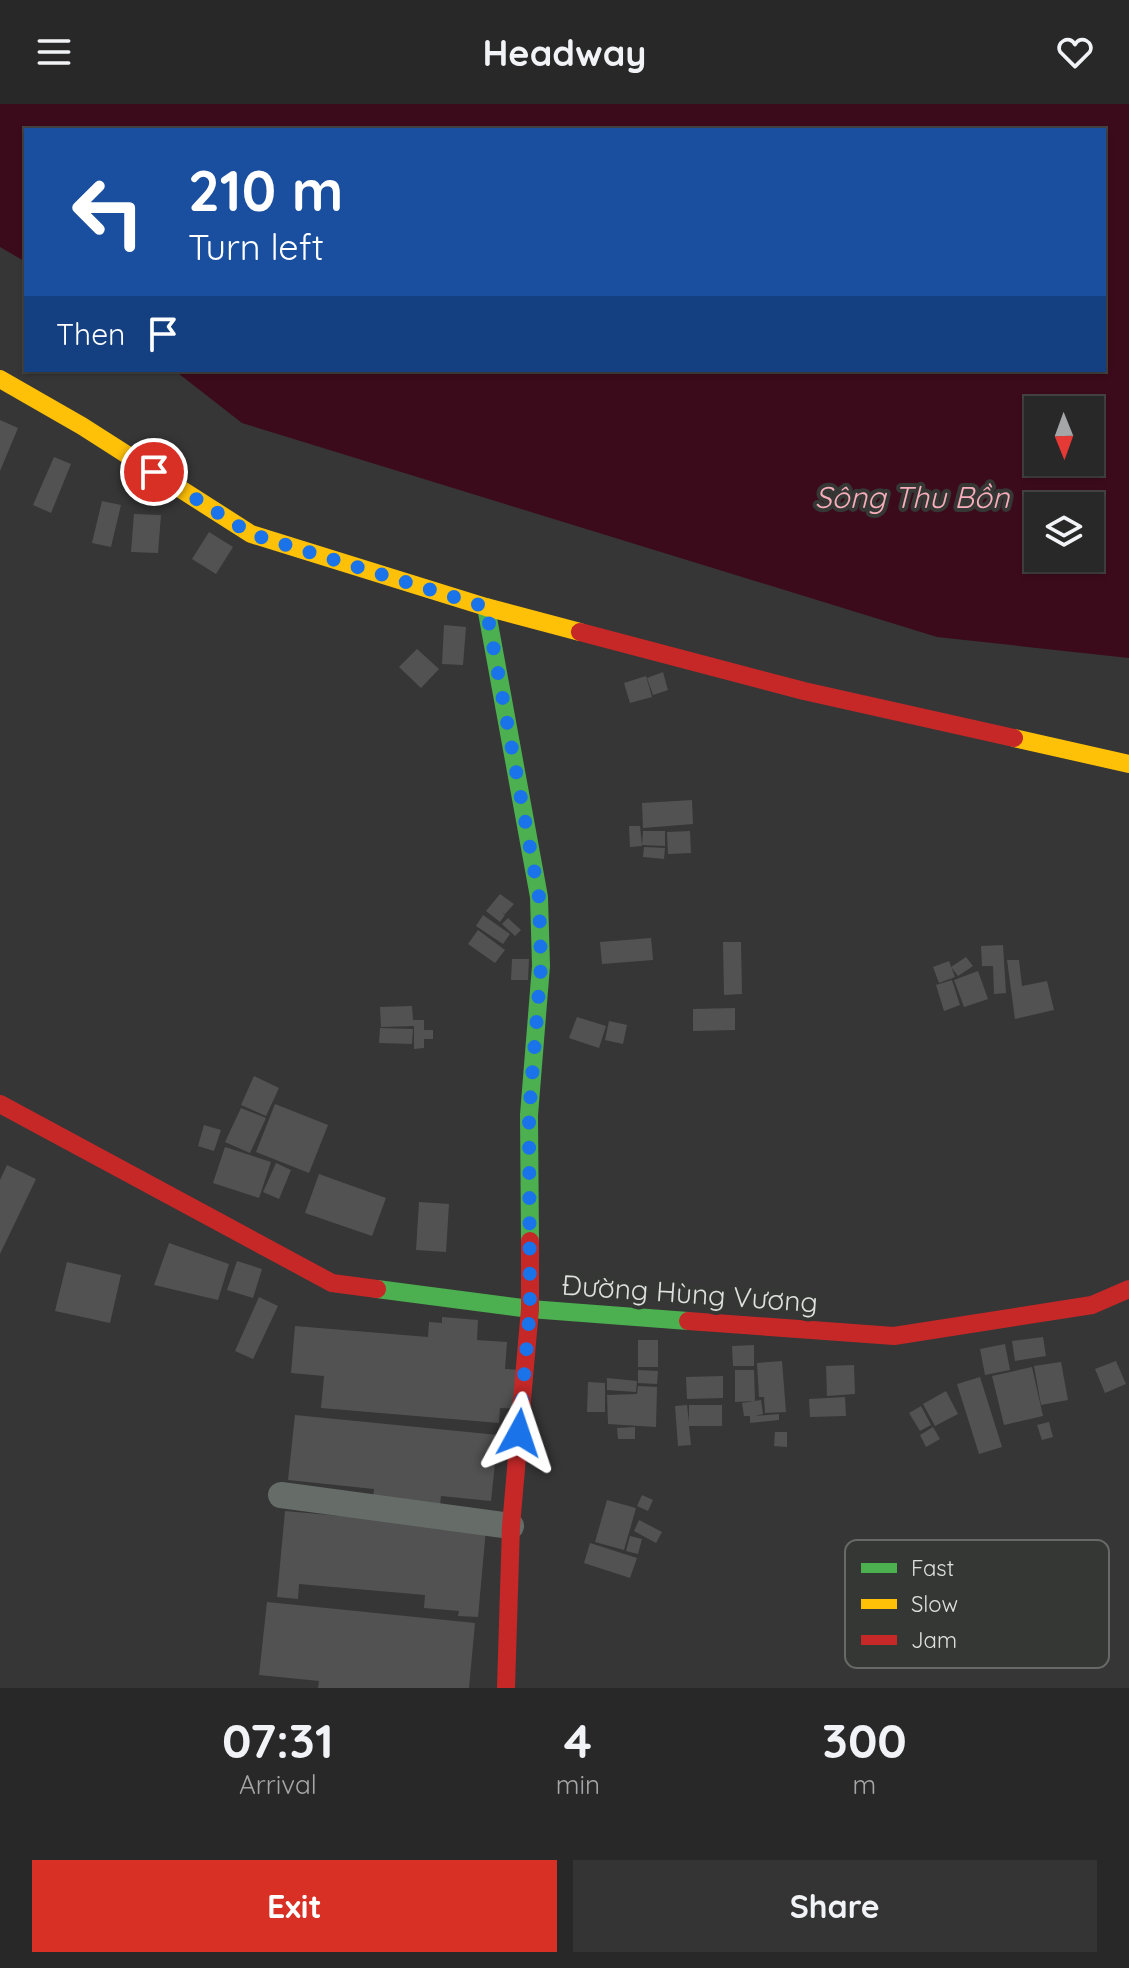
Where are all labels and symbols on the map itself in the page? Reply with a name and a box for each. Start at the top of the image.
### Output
north arrow [1024,396,1104,476]
pin [120,438,188,506]
water label: Sông Thu Bồn [815,478,1010,516]
street label: Đường Hùng Vương [561,1267,819,1319]
position arrow [477,1391,561,1475]
legend [845,1540,1109,1668]
text: Fast [911,1554,954,1582]
text: Slow [911,1590,958,1618]
text: Jam [911,1626,957,1654]

